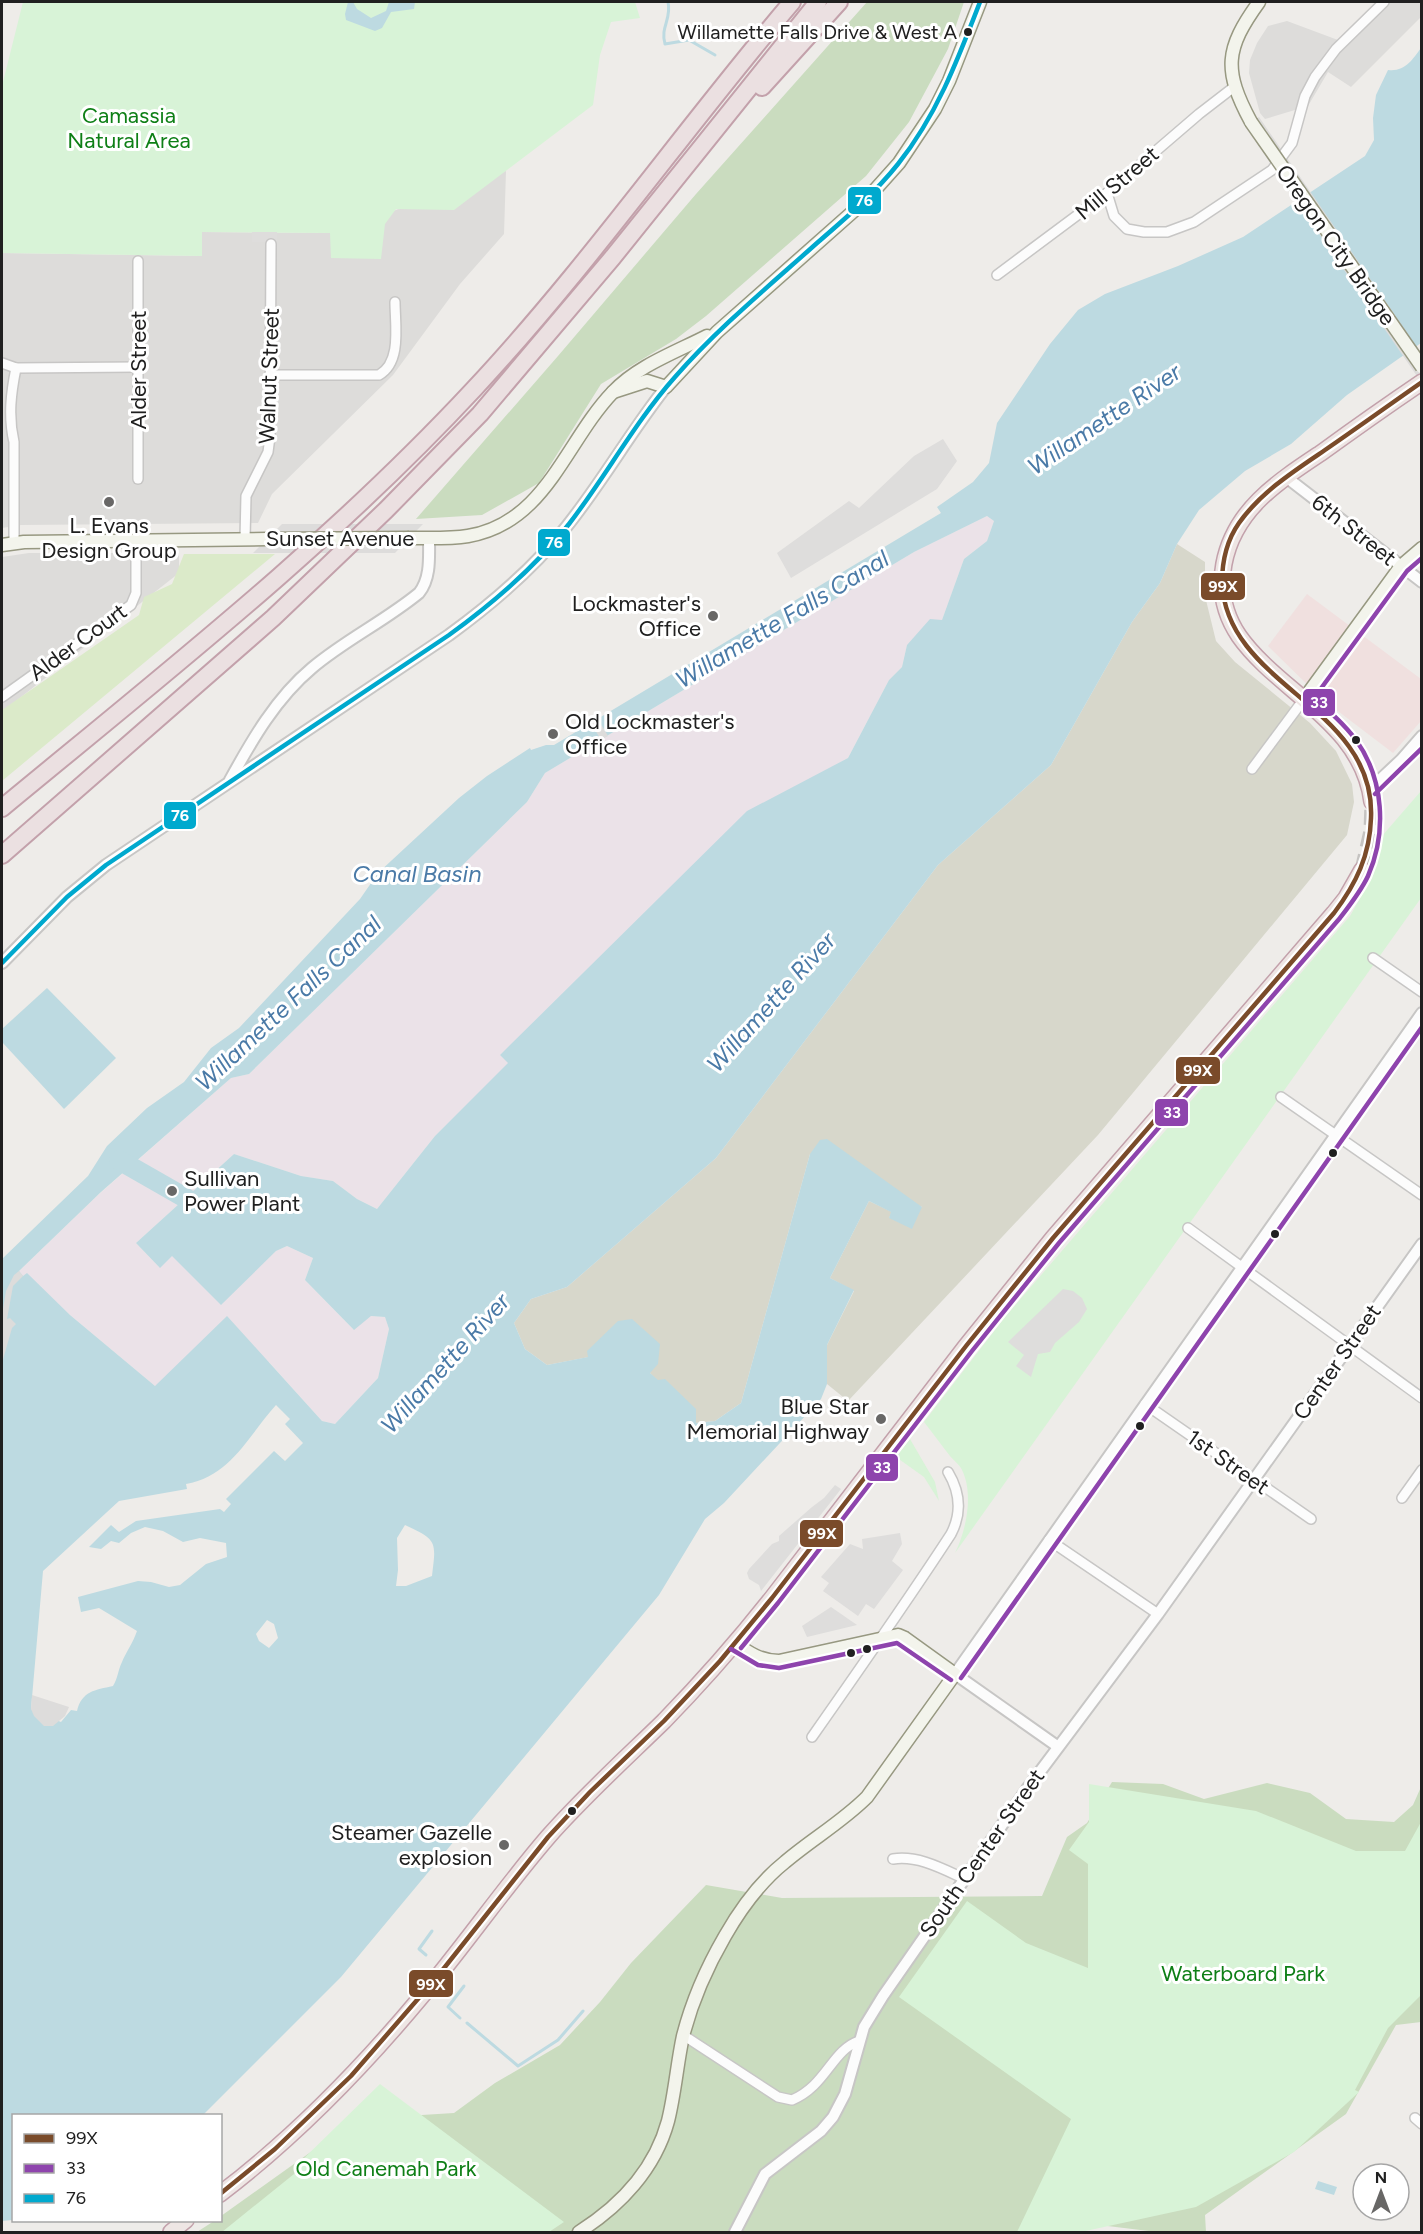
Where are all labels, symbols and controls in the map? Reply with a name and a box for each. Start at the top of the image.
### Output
place label: Willamette Falls Drive & West A [678,20,957,44]
marker: Willamette Falls Drive & West A [962,26,974,38]
park label: Camassia Natural Area [67,102,191,154]
street label: Mill Street [1070,140,1164,226]
street label: Oregon City Bridge [1270,159,1402,331]
line badge: 76 [847,186,882,215]
text: 76 [855,191,873,210]
street label: Walnut Street [253,307,285,445]
street label: Alder Street [125,310,152,430]
water label: Willamette River [1022,357,1187,481]
street label: 6th Street [1306,489,1402,571]
marker: L. Evans Design Group [102,495,116,509]
place label: L. Evans Design Group [41,512,177,564]
street label: Sunset Avenue [266,525,414,552]
line badge: 76 [537,528,571,557]
text: 76 [545,533,563,552]
water label: Willamette Falls Canal [670,544,894,694]
line badge: 99X [1200,572,1246,601]
text: 99X [1208,577,1238,596]
place label: Lockmaster's Office [572,590,701,642]
street label: Alder Court [24,598,132,686]
marker: Lockmaster's Office [706,609,720,623]
line badge: 33 [1302,688,1336,717]
text: 33 [1310,693,1328,712]
place label: Old Lockmaster's Office [565,708,735,760]
marker: Old Lockmaster's Office [546,727,560,741]
unlabelled marker [1350,734,1362,746]
line badge: 76 [163,801,197,830]
text: 76 [171,806,189,825]
water label: Canal Basin [352,859,482,888]
water label: Willamette Falls Canal [189,909,387,1097]
water label: Willamette River [700,925,842,1078]
line badge: 99X [1175,1056,1221,1085]
text: 99X [1183,1061,1213,1080]
line badge: 33 [1154,1098,1189,1127]
text: 33 [1163,1103,1181,1122]
unlabelled marker [1327,1147,1339,1159]
place label: Sullivan Power Plant [184,1165,300,1217]
marker: Sullivan Power Plant [165,1184,179,1198]
unlabelled marker [1269,1228,1281,1240]
water label: Willamette River [374,1286,516,1439]
street label: Center Street [1287,1299,1387,1425]
place label: Blue Star Memorial Highway [687,1393,870,1445]
marker: Blue Star Memorial Highway [874,1412,888,1426]
unlabelled marker [1134,1420,1146,1432]
street label: 1st Street [1181,1424,1275,1500]
line badge: 33 [865,1453,899,1482]
text: 33 [873,1458,891,1477]
line badge: 99X [799,1519,844,1548]
text: 99X [807,1524,837,1543]
unlabelled marker [861,1643,873,1655]
unlabelled marker [845,1647,857,1659]
street label: South Center Street [914,1764,1050,1942]
unlabelled marker [566,1805,578,1817]
place label: Steamer Gazelle explosion [331,1819,492,1871]
marker: Steamer Gazelle explosion [497,1838,511,1852]
park label: Waterboard Park [1161,1960,1325,1987]
line badge: 99X [408,1969,454,1998]
text: 99X [416,1975,446,1994]
legend [12,2114,222,2222]
text: 99X [66,2127,97,2149]
park label: Old Canemah Park [295,2155,477,2182]
text: 33 [66,2157,86,2179]
north arrow [1351,2162,1411,2222]
text: N [1375,2168,1387,2187]
text: 76 [66,2187,86,2209]

